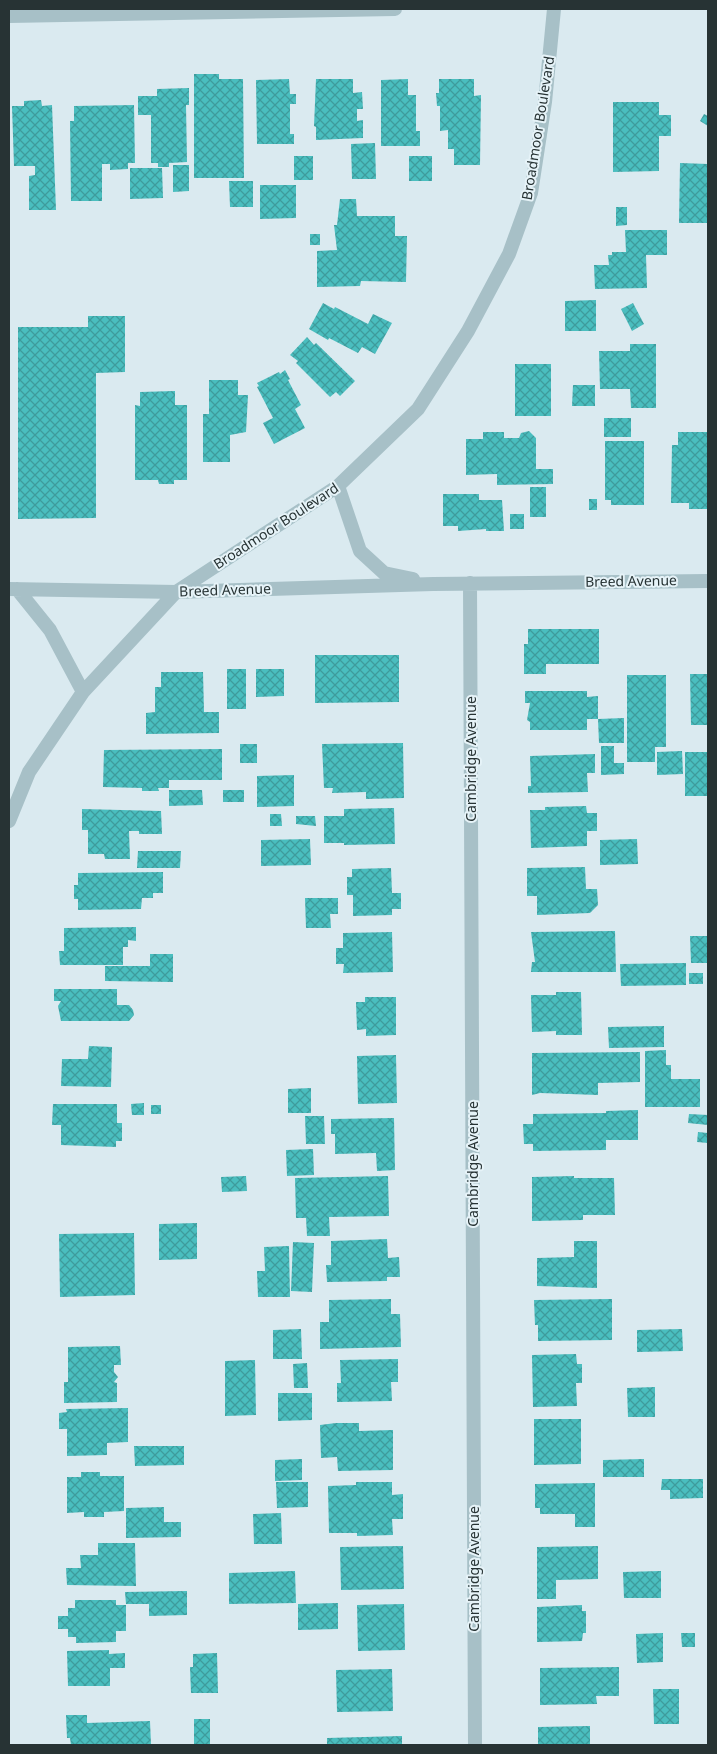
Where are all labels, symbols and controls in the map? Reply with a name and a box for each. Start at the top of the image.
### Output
street label: Broadmoor Boulevard [517,55,558,201]
street label: Broadmoor Boulevard [210,478,342,573]
street label: Breed Avenue [585,570,677,591]
street label: Breed Avenue [179,578,271,601]
street label: Cambridge Avenue [461,696,480,822]
street label: Cambridge Avenue [463,1101,482,1227]
street label: Cambridge Avenue [464,1506,483,1632]

